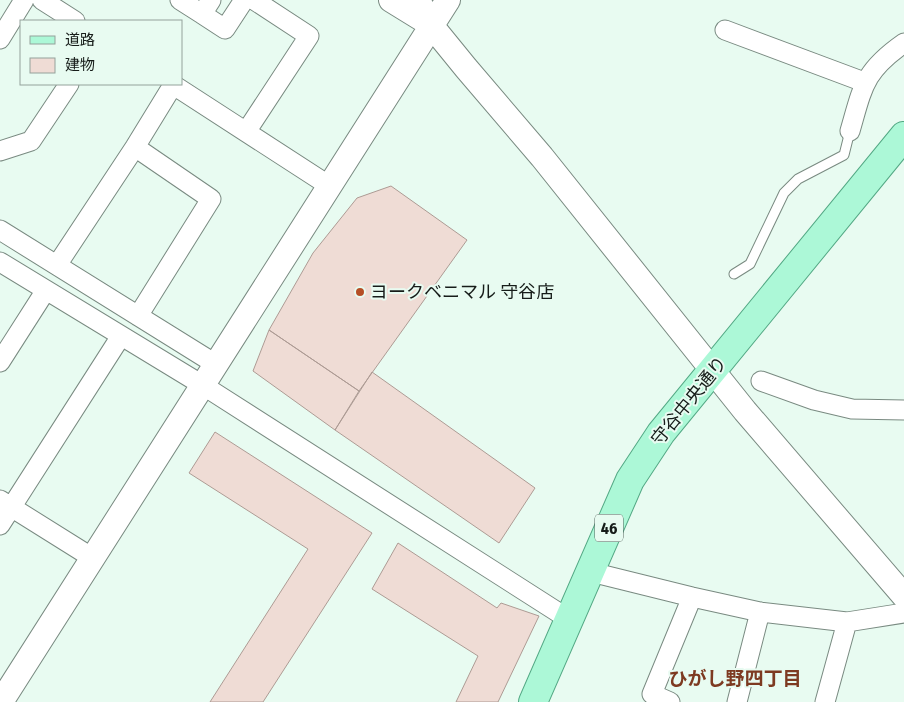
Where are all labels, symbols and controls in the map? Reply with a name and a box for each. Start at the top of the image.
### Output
legend [20,20,182,85]
text: 道路 [65,31,95,49]
text: 建物 [65,56,95,74]
place label: ヨークベニマル 守谷店 [370,281,554,303]
marker: ヨークベニマル 守谷店 [354,286,366,298]
street label: 守谷中央通り [646,352,732,450]
road number: 46 [595,514,623,542]
district label: ひがし野四丁目 [668,667,802,690]

